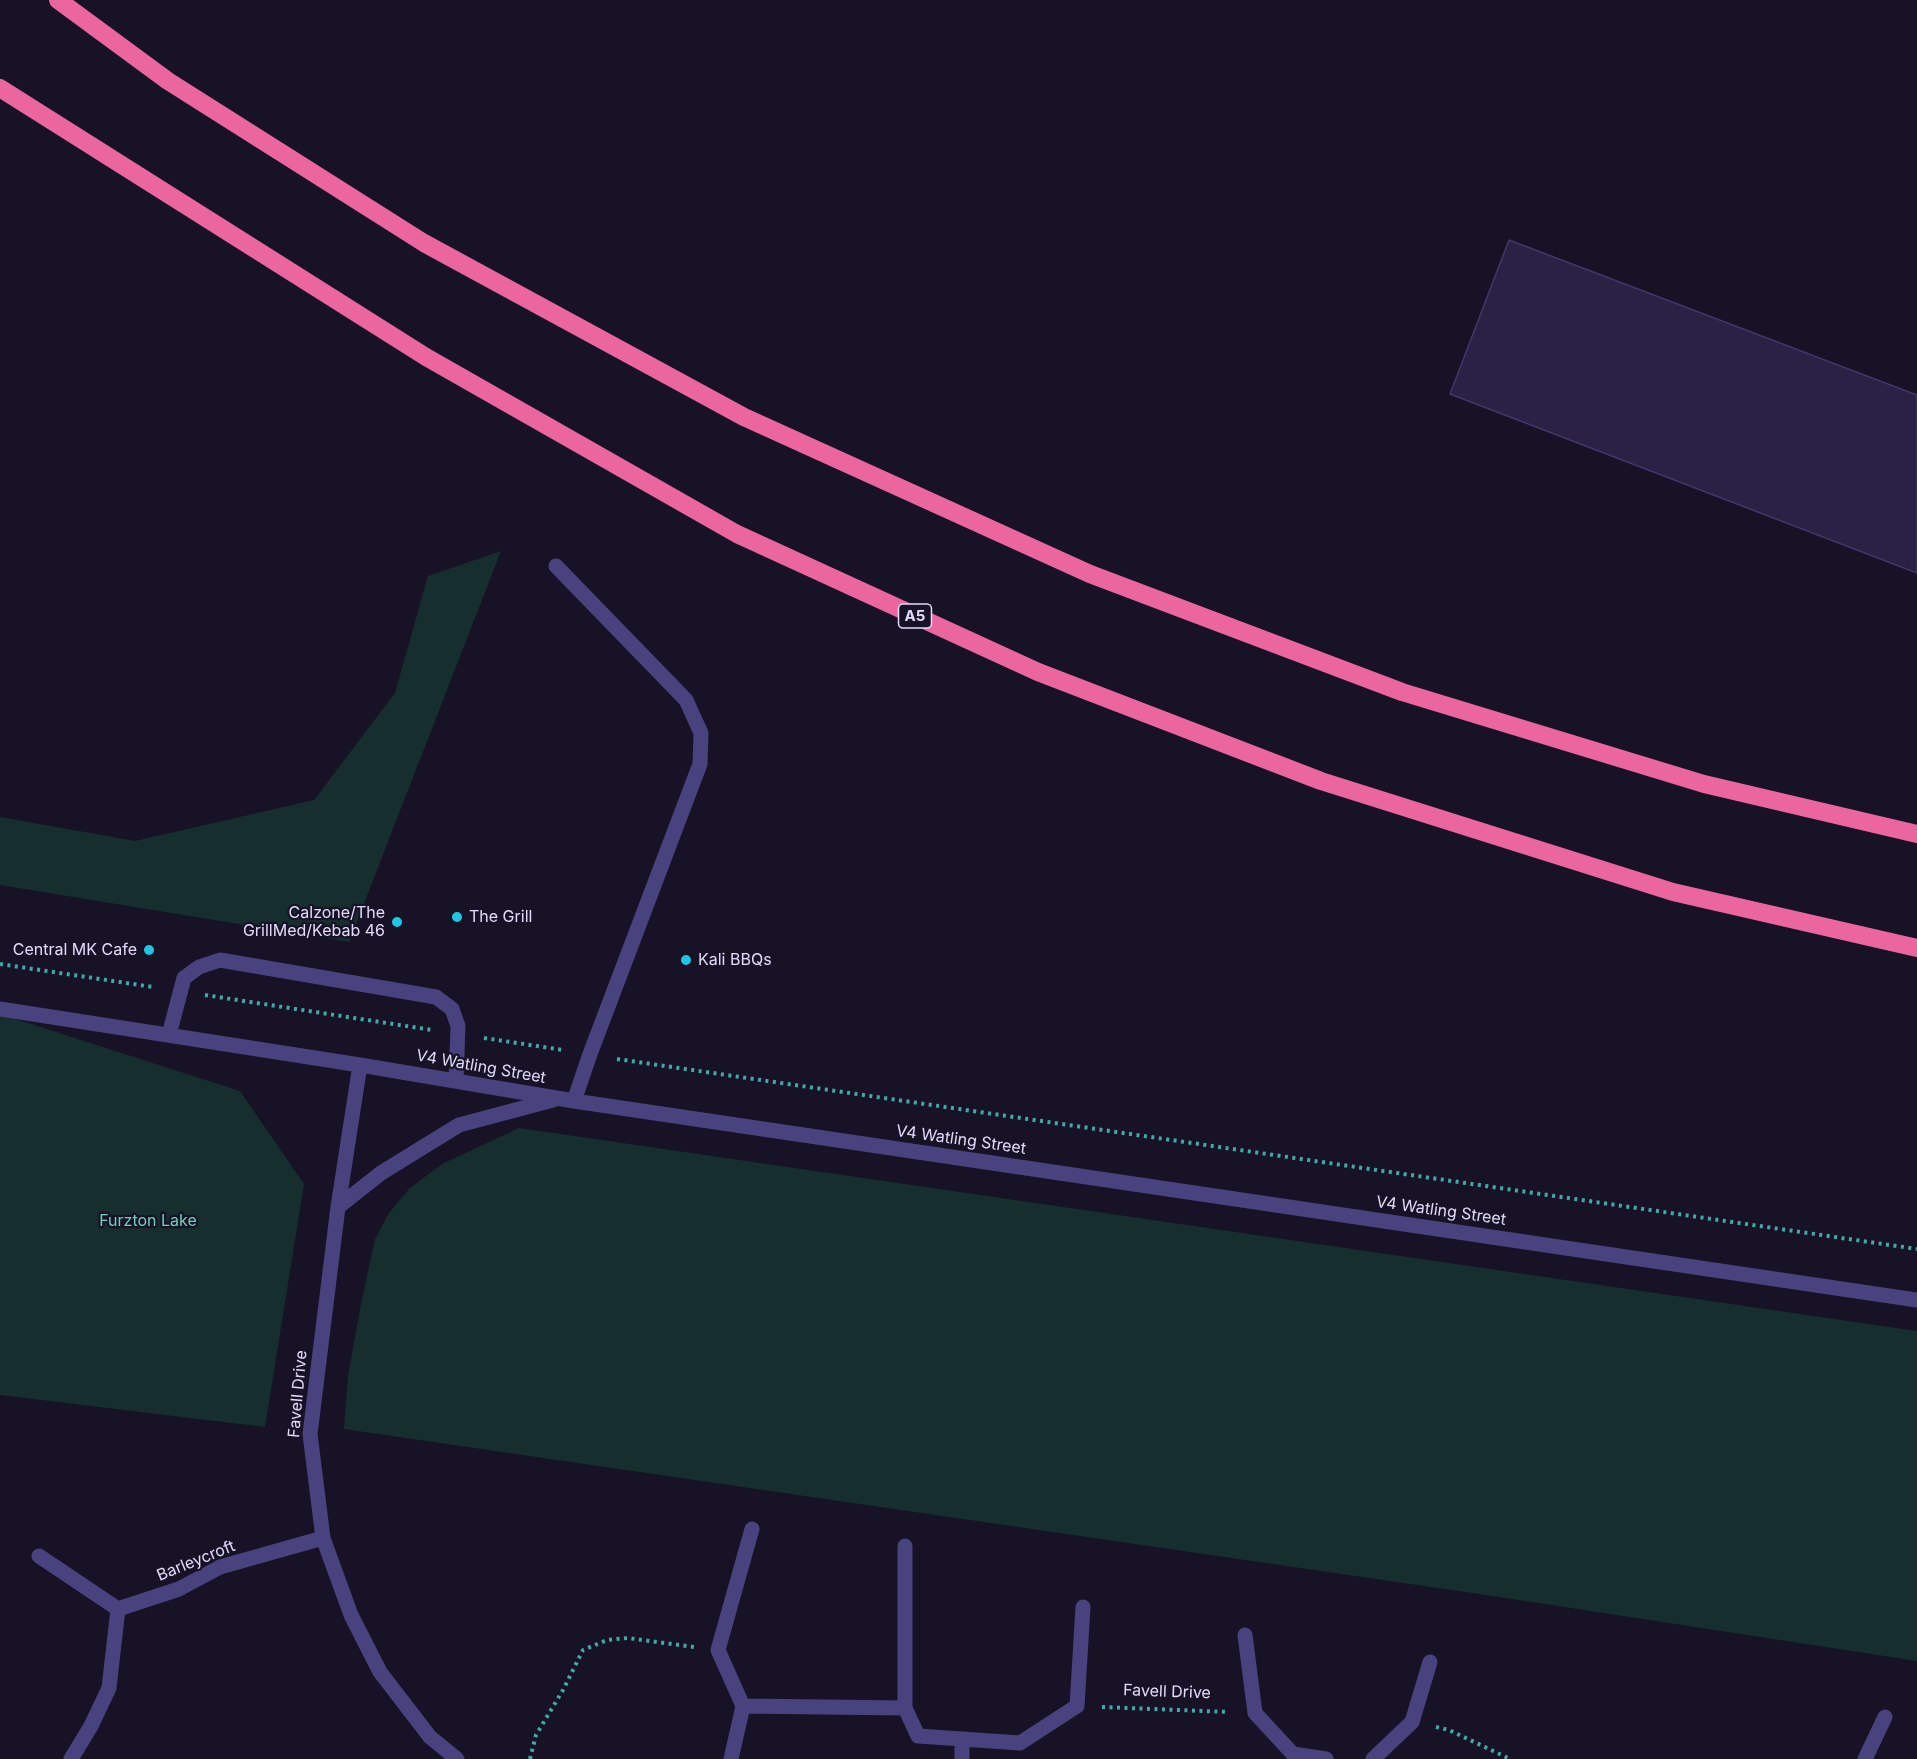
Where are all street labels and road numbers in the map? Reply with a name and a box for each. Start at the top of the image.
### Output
road number: A5 [898,604,932,628]
street label: V4 Watling Street [415,1046,547,1088]
street label: V4 Watling Street [895,1121,1027,1159]
street label: V4 Watling Street [1375,1192,1507,1230]
street label: Favell Drive [285,1349,311,1439]
street label: Barleycroft [154,1537,238,1585]
street label: Favell Drive [1123,1681,1211,1703]

